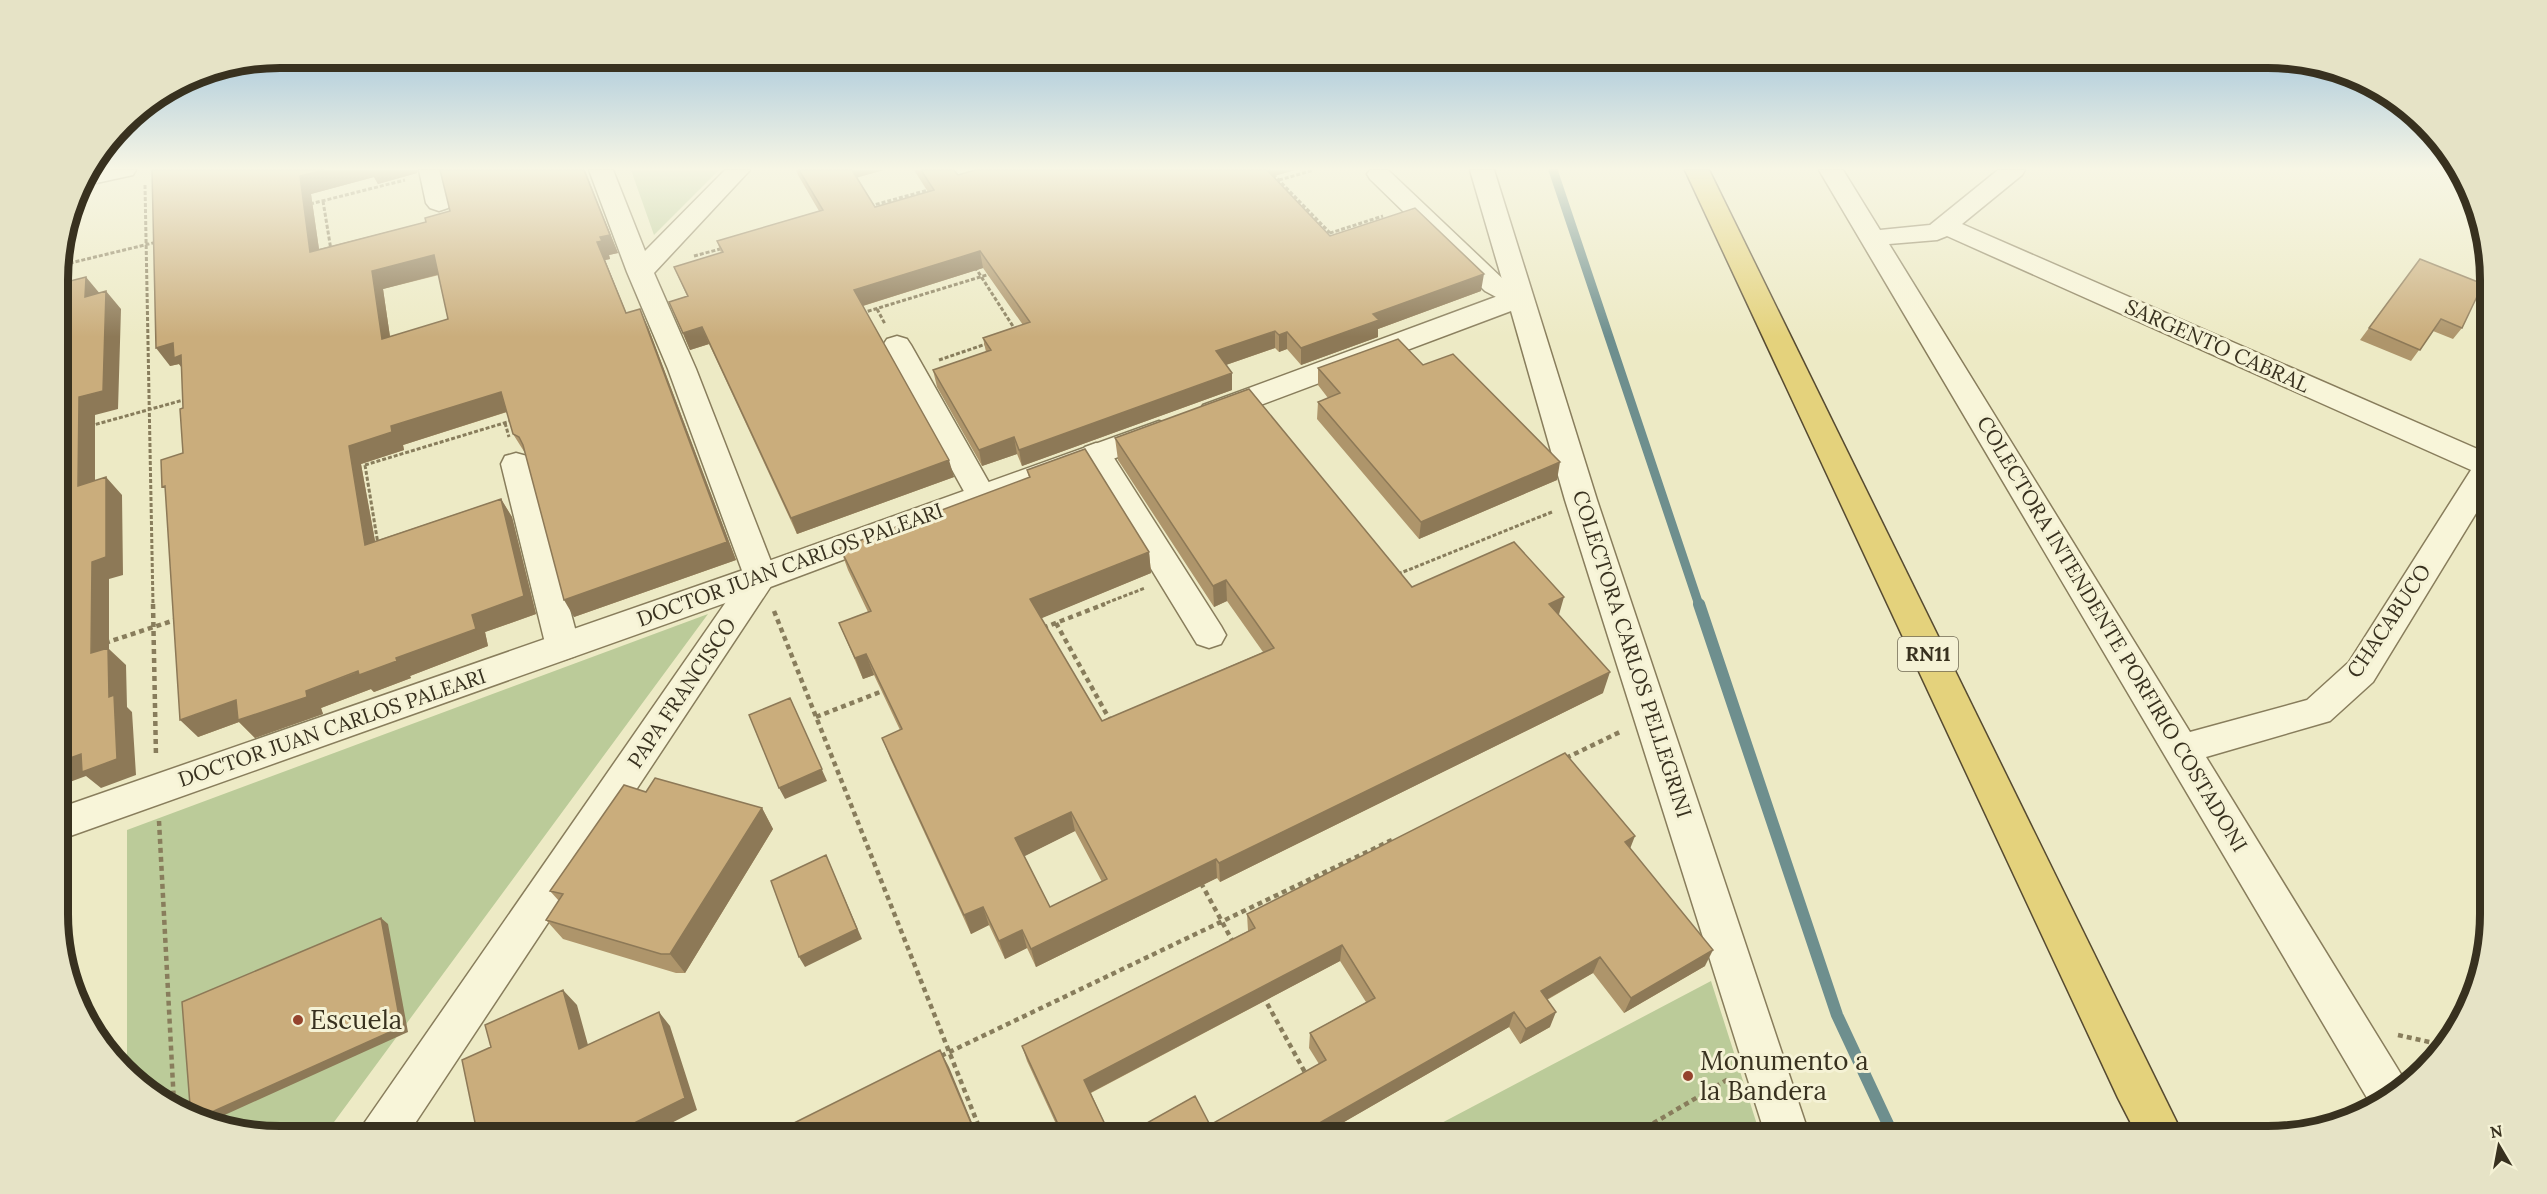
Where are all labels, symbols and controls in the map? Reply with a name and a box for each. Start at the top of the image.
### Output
street label: SARGENTO CABRAL [2121,293,2314,398]
street label: COLECTORA INTENDENTE PORFIRIO COSTADONI [1971,411,2254,857]
street label: COLECTORA CARLOS PELLEGRINI [1567,487,1698,821]
street label: DOCTOR JUAN CARLOS PALEARI [633,496,947,633]
street label: CHACABUCO [2341,559,2437,683]
street label: PAPA FRANCISCO [621,612,742,773]
road number: RN11 [1898,637,1958,671]
street label: DOCTOR JUAN CARLOS PALEARI [174,662,489,793]
place label: Escuela [310,1003,402,1036]
marker: Escuela [291,1013,305,1027]
place label: Monumento a la Bandera [1700,1044,1869,1107]
marker: Monumento a la Bandera [1681,1069,1695,1083]
north arrow [2469,1116,2529,1176]
text: N [2489,1120,2504,1142]

